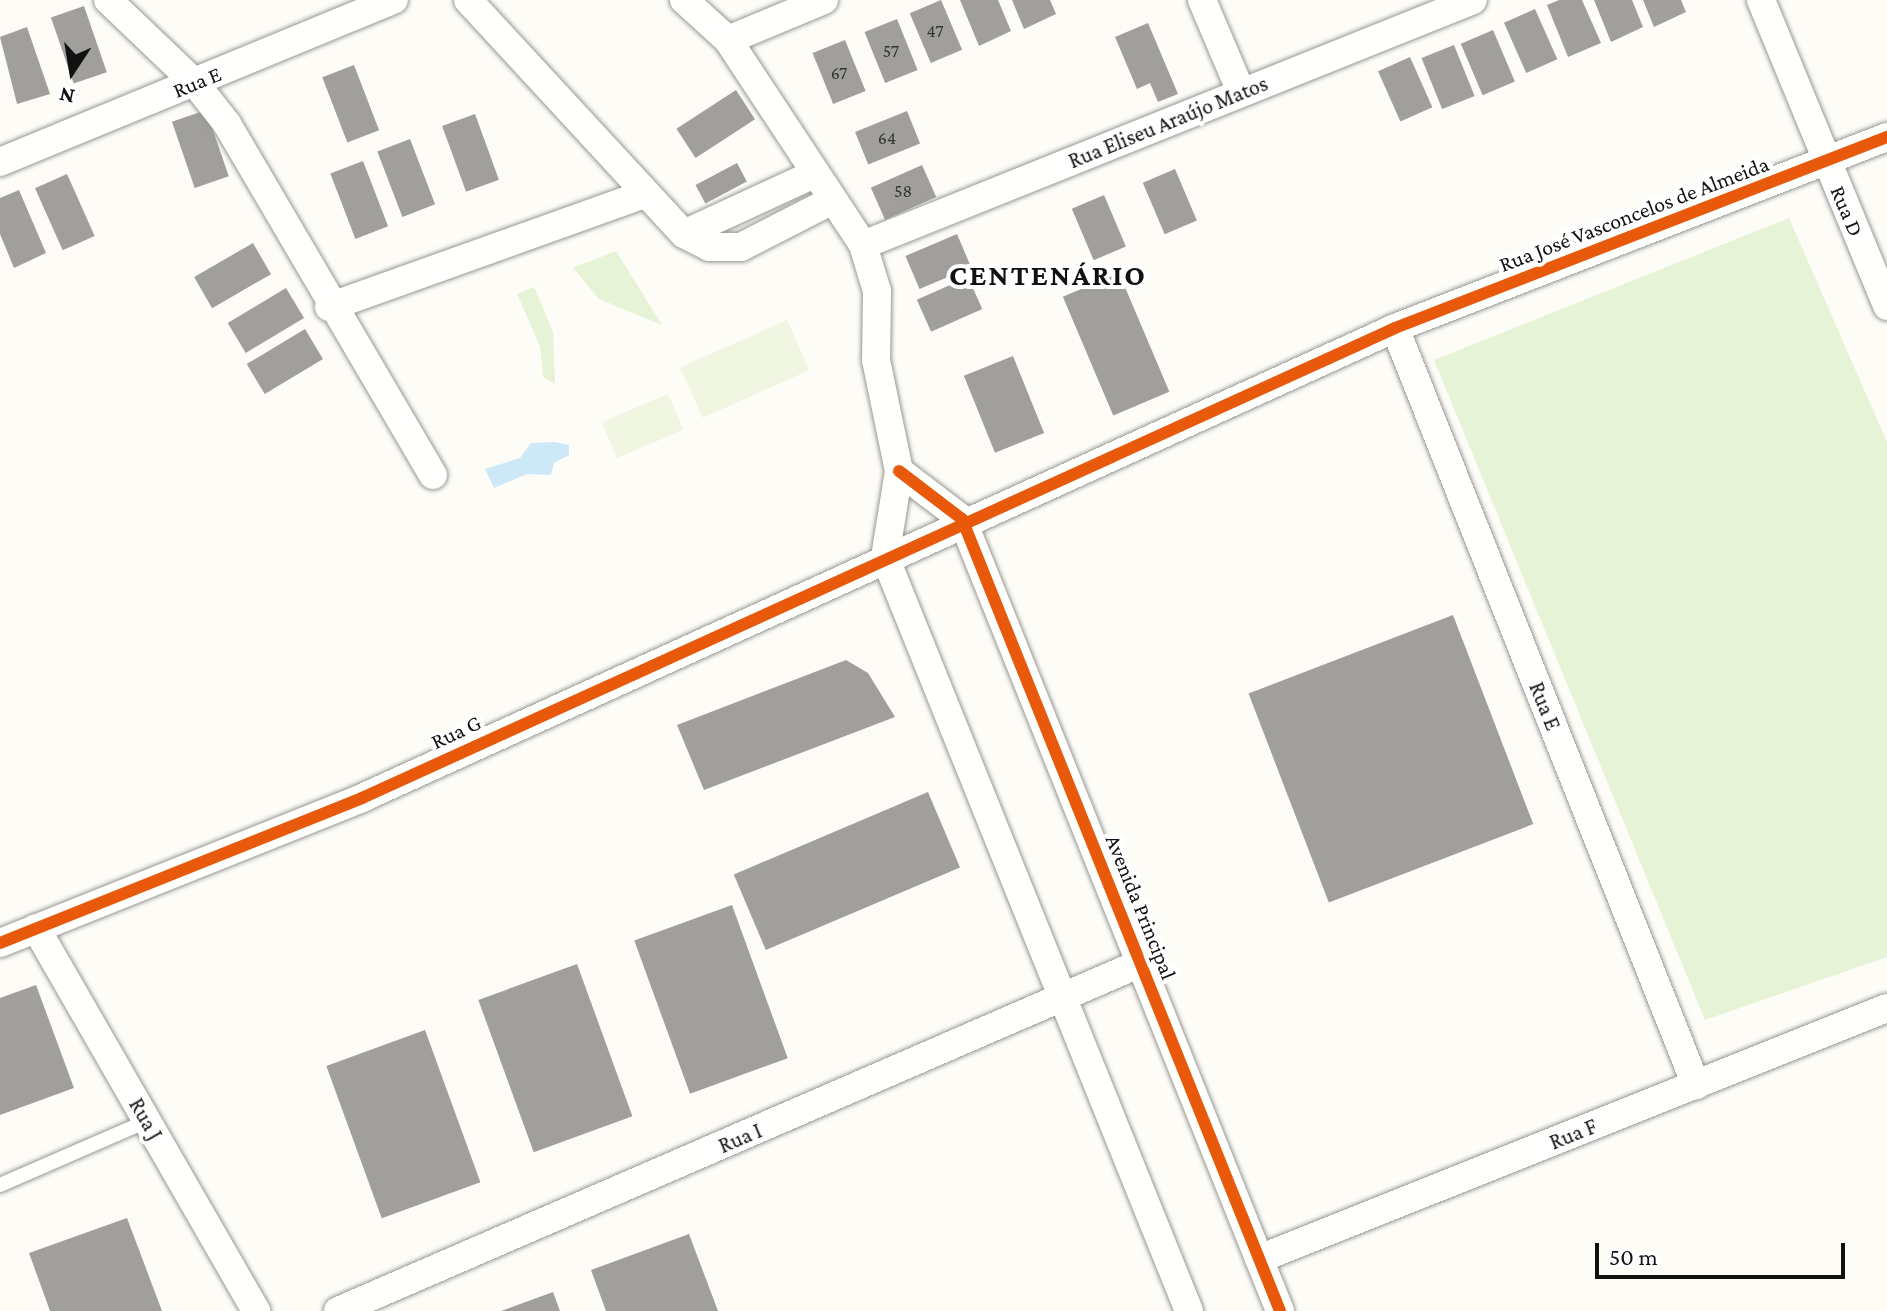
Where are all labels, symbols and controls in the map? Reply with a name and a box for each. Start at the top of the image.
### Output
house number: 47 [926,20,944,42]
north arrow [32,32,112,112]
house number: 57 [883,40,899,62]
street label: Rua E [169,60,225,104]
house number: 67 [831,62,847,84]
street label: Rua Eliseu Araújo Matos [1064,70,1272,174]
text: N [57,82,77,110]
house number: 64 [878,127,896,149]
street label: Rua José Vasconcelos de Almeida [1496,150,1772,278]
house number: 58 [894,180,912,202]
street label: Rua D [1825,182,1869,240]
district label: CENTENÁRIO [949,257,1147,293]
street label: Rua E [1523,678,1567,734]
street label: Rua G [427,709,485,755]
street label: Avenida Principal [1100,831,1182,983]
street label: Rua J [123,1093,169,1145]
street label: Rua F [1545,1113,1601,1155]
street label: Rua I [714,1117,766,1159]
scale bar [1599,1227,1849,1277]
text: 50 m [1609,1243,1658,1270]

